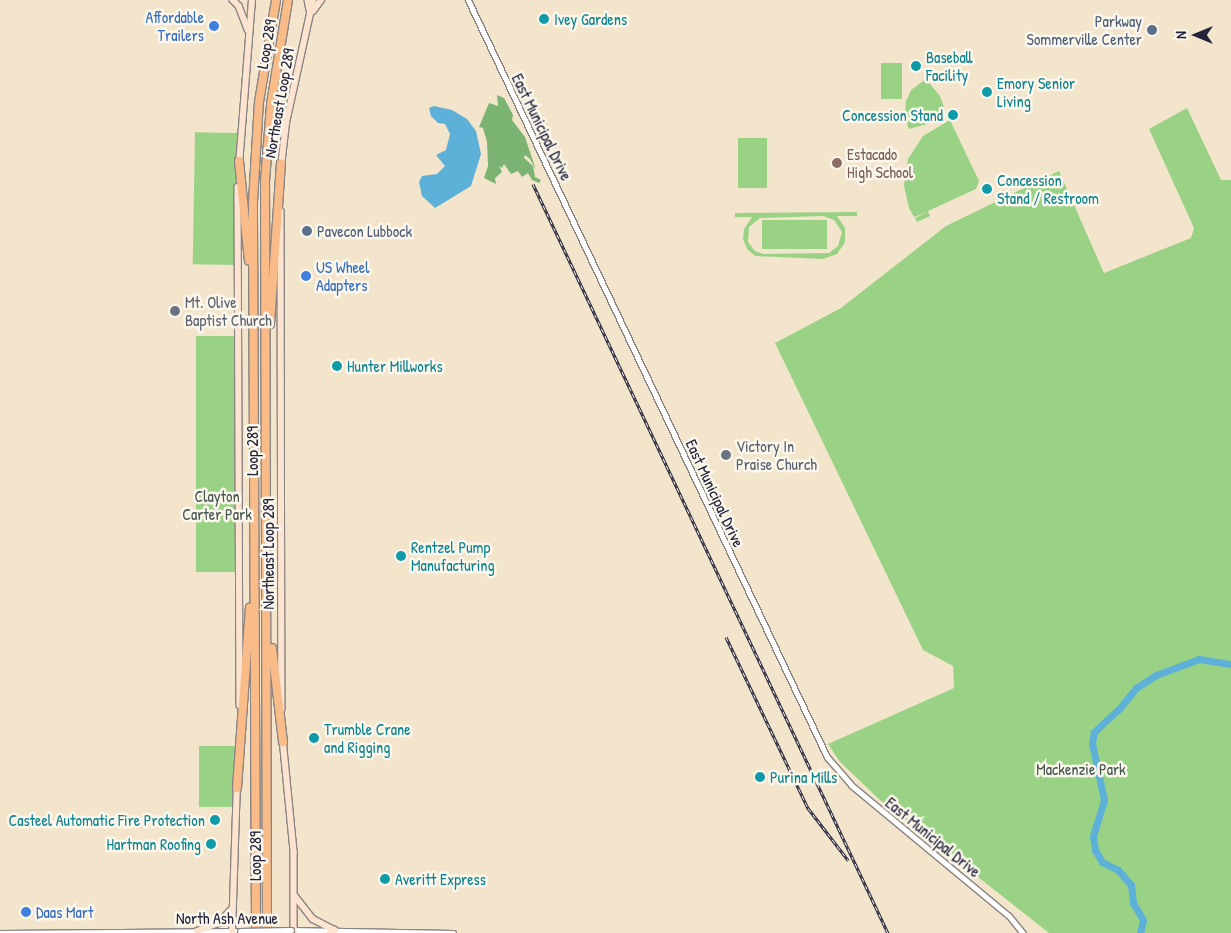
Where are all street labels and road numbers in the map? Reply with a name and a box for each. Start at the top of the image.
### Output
street label: Loop 289 [252,18,280,70]
street label: Northeast Loop 289 [260,47,298,159]
street label: East Municipal Drive [508,70,576,184]
street label: Loop 289 [242,426,262,476]
street label: East Municipal Drive [682,436,748,550]
street label: Northeast Loop 289 [258,499,278,609]
street label: East Municipal Drive [882,793,984,881]
street label: Loop 289 [245,831,265,881]
street label: North Ash Avenue [176,908,278,928]

